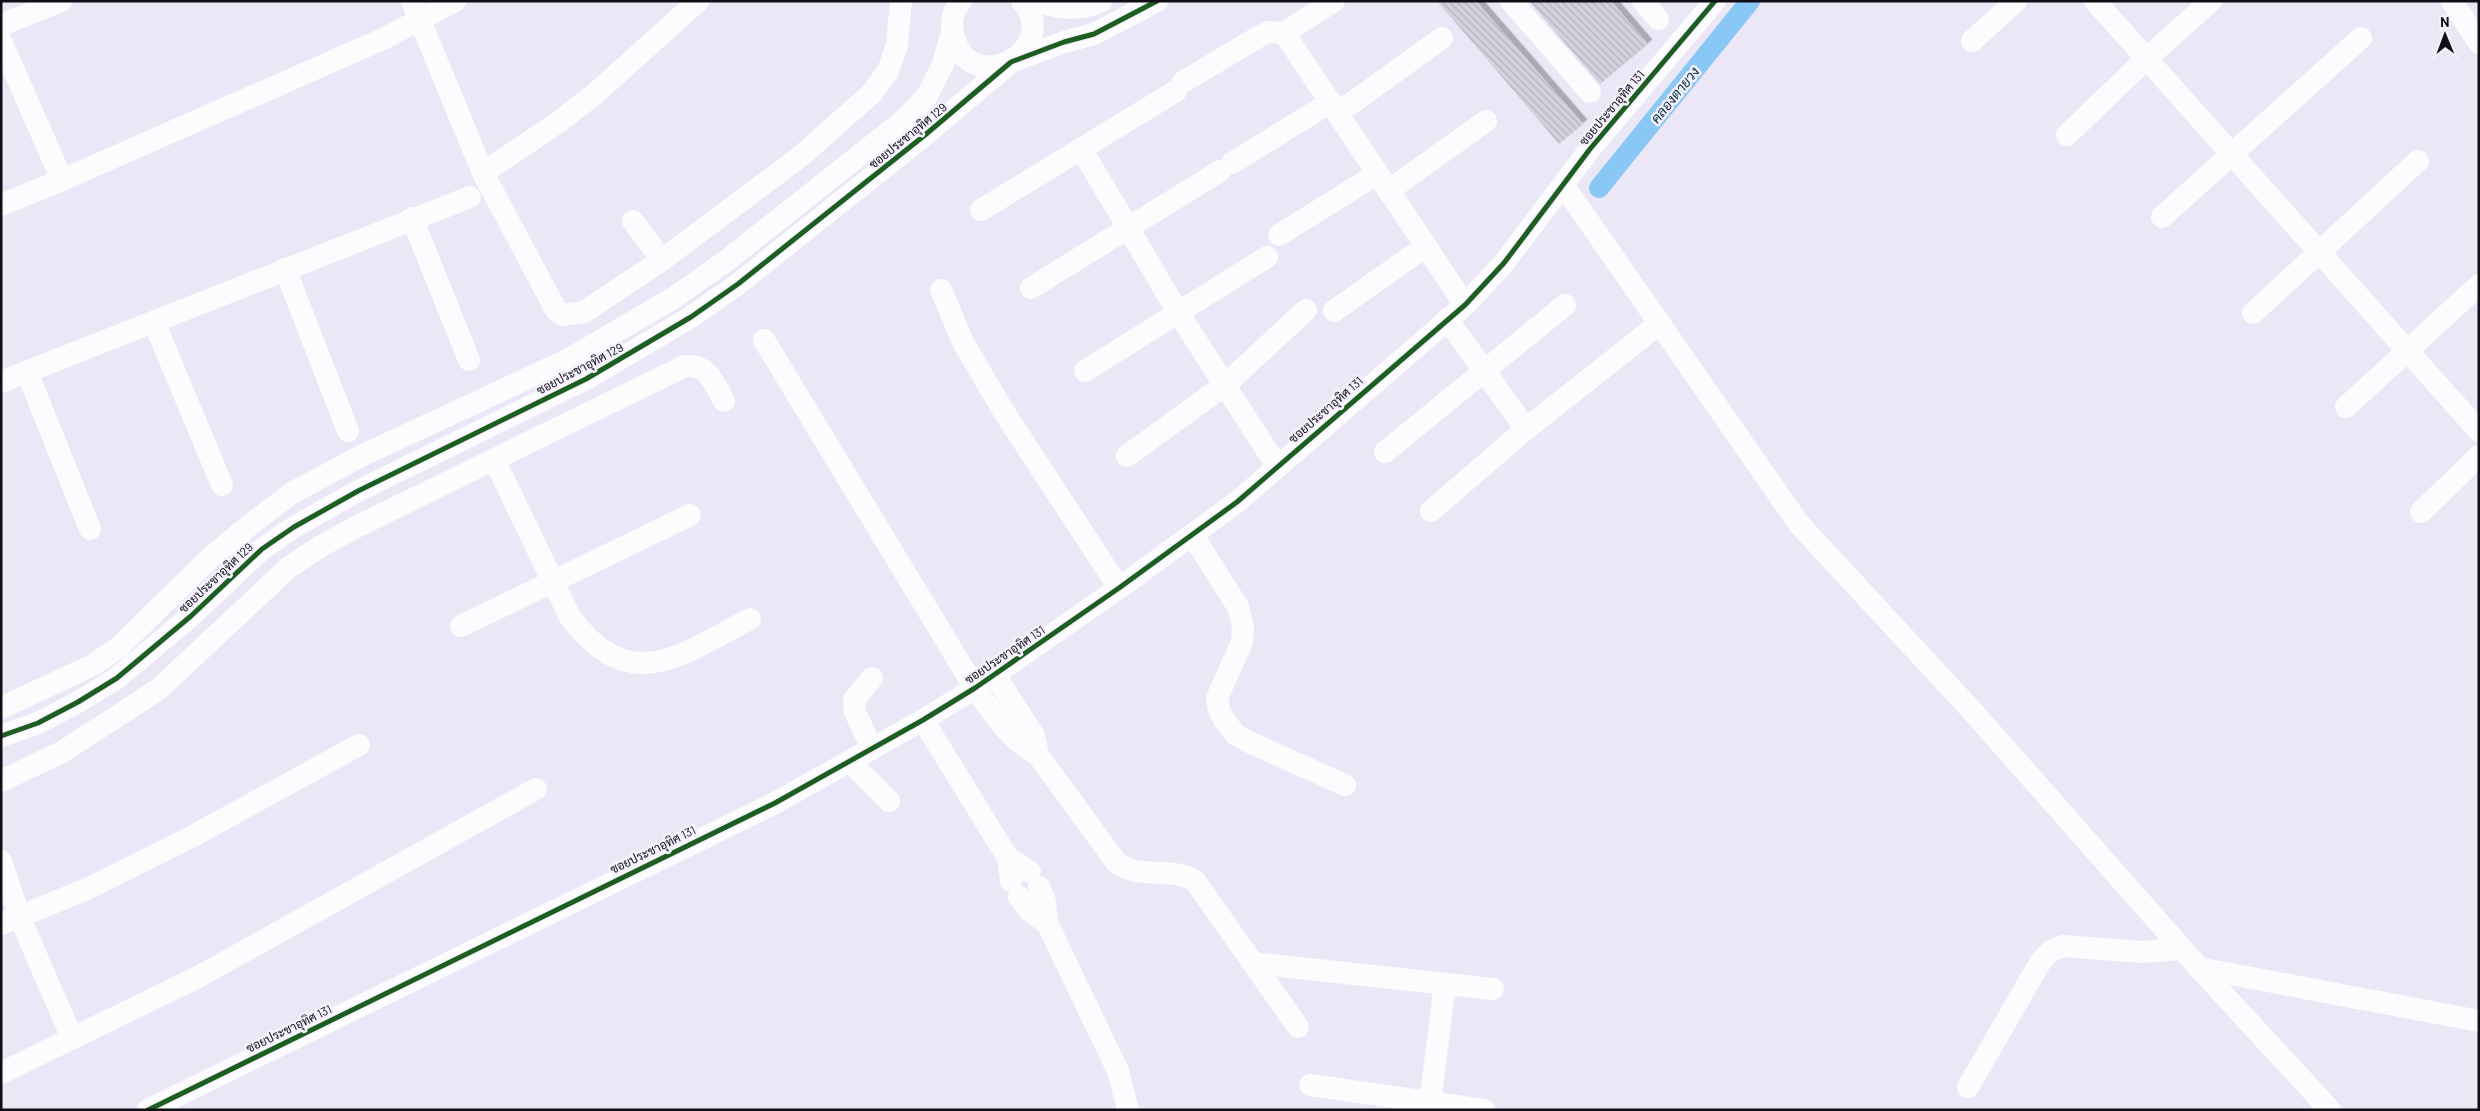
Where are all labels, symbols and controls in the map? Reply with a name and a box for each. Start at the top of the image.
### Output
north arrow [2420,10,2470,60]
text: N [2440,13,2450,30]
water label: คลองตายวง [1647,63,1703,126]
street label: ซอยประชาอุทิศ 131 [1576,67,1649,150]
street label: ซอยประชาอุทิศ 129 [866,100,951,173]
street label: ซอยประชาอุทิศ 129 [534,339,627,399]
street label: ซอยประชาอุทิศ 131 [1285,373,1367,447]
street label: ซอยประชาอุทิศ 129 [175,539,257,617]
street label: ซอยประชาอุทิศ 131 [962,622,1049,689]
street label: ซอยประชาอุทิศ 131 [607,822,699,879]
street label: ซอยประชาอุทิศ 131 [243,1001,335,1058]

